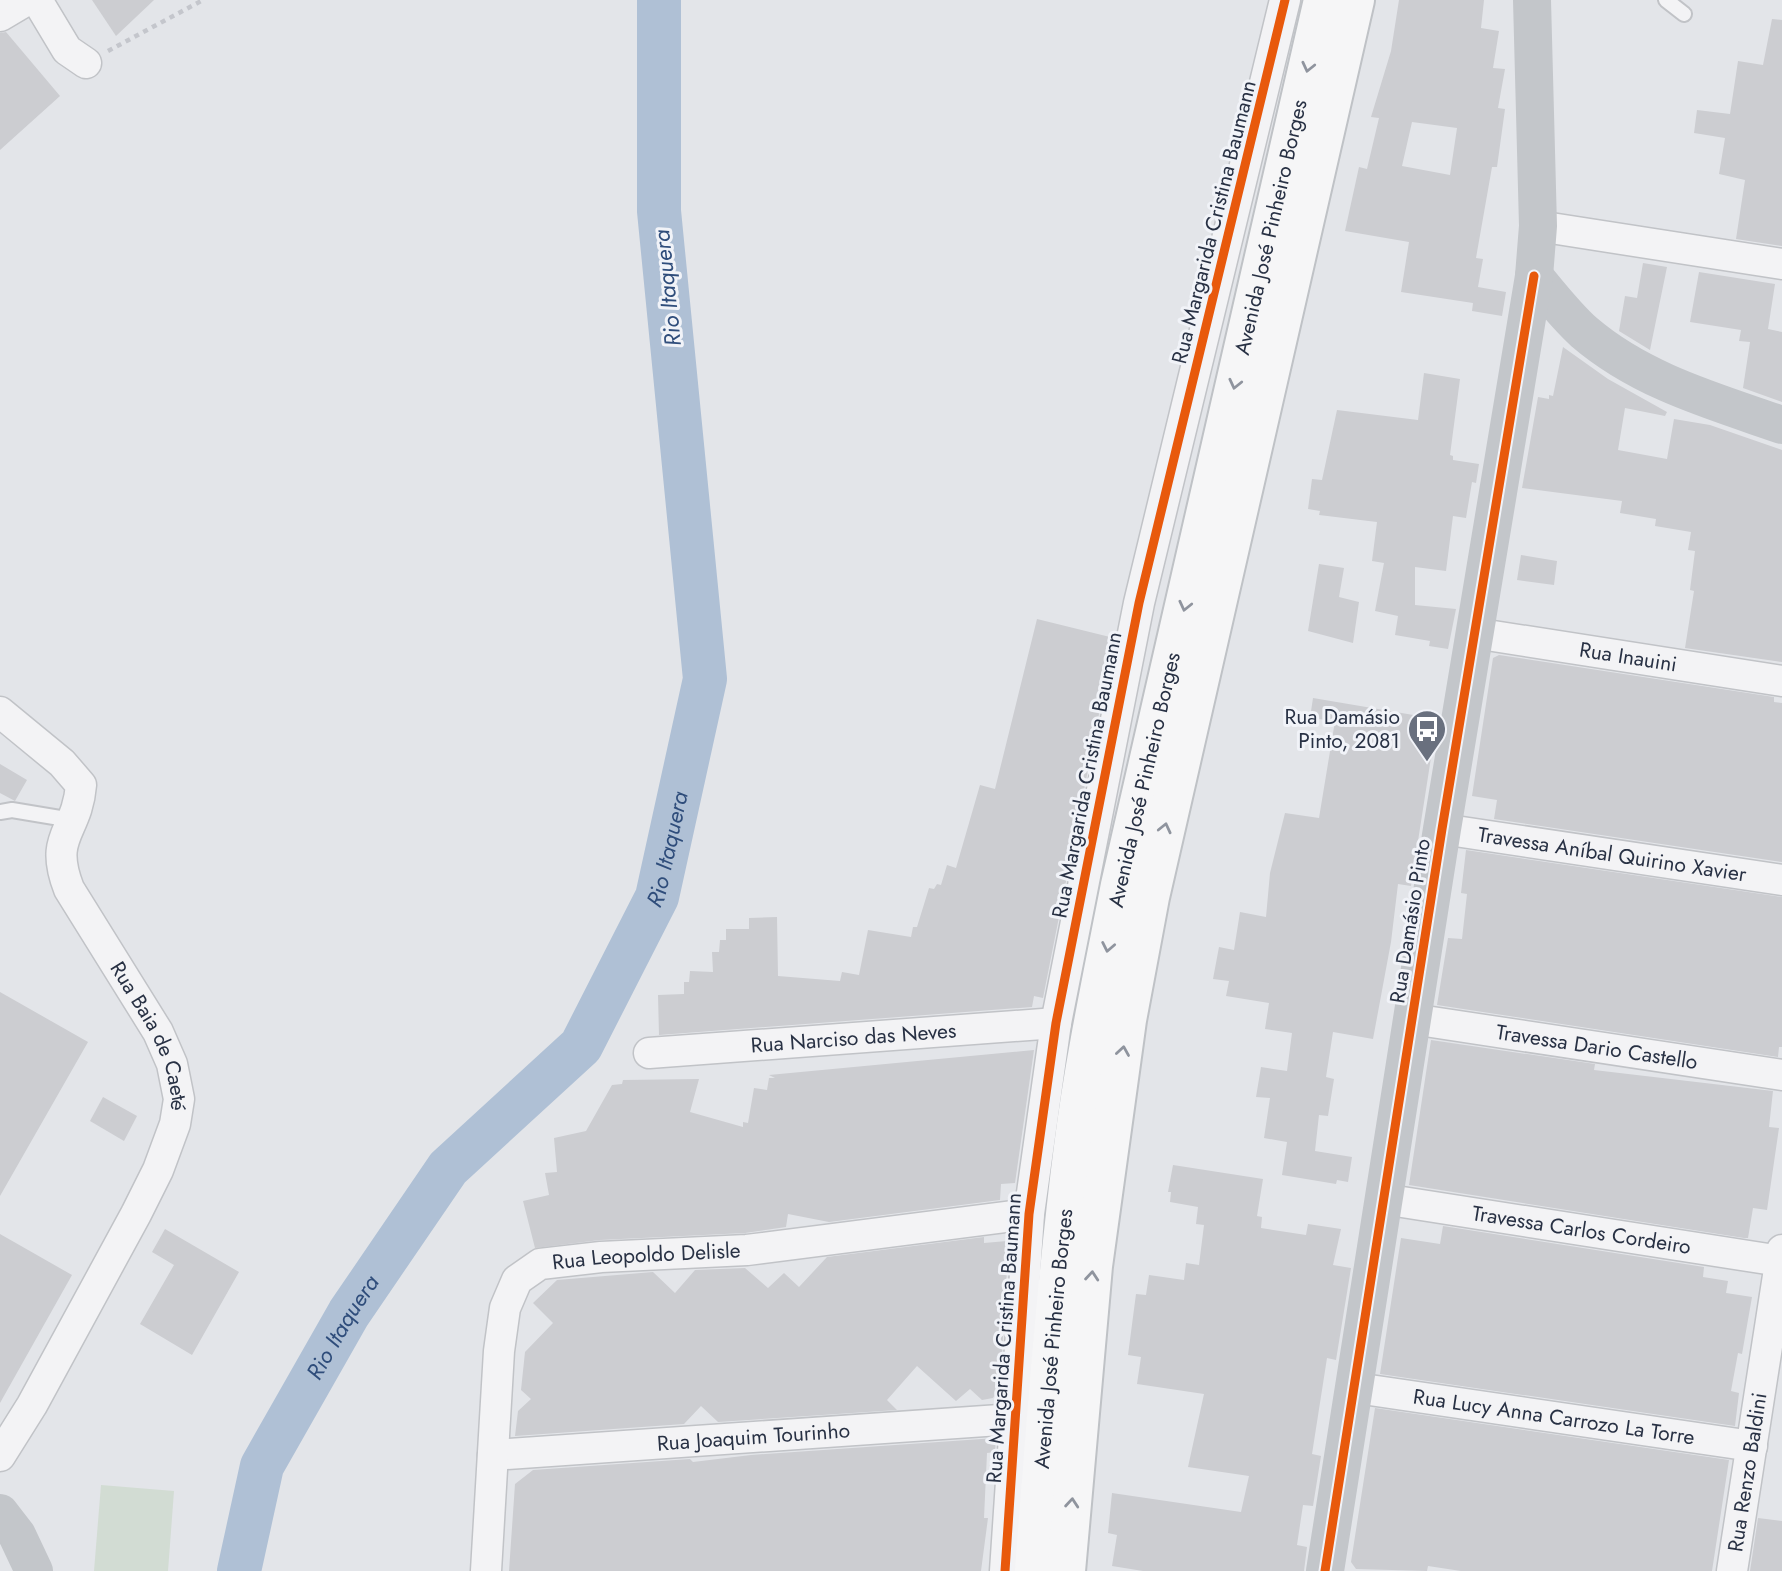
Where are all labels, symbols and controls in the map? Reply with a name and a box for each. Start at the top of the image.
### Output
one-way arrow [1301,60,1316,72]
street label: Rua Margarida Cristina Baumann [1164,77,1264,367]
street label: Avenida José Pinheiro Borges [1227,97,1315,358]
water label: Rio Itaquera [644,228,690,348]
one-way arrow [1229,378,1244,390]
one-way arrow [1179,600,1193,612]
street label: Rua Margarida Cristina Baumann [1045,629,1129,921]
street label: Rua Inauini [1577,635,1679,679]
street label: Avenida José Pinheiro Borges [1101,649,1188,910]
place label: Rua Damásio Pinto, 2081 [1284,702,1400,756]
bus stop icon: Rua Damásio Pinto, 2081 [1406,708,1448,763]
water label: Rio Itaquera [638,788,697,913]
street label: Travessa Aníbal Quirino Xavier [1476,820,1749,890]
one-way arrow [1157,822,1172,834]
street label: Rua Damásio Pinto [1382,837,1438,1005]
one-way arrow [1101,941,1116,953]
street label: Rua Baia de Caeté [103,956,194,1113]
street label: Rua Narciso das Neves [750,1015,957,1060]
street label: Travessa Dario Castello [1494,1017,1700,1077]
one-way arrow [1115,1045,1130,1057]
street label: Rua Margarida Cristina Baumann [979,1192,1029,1484]
street label: Travessa Carlos Cordeiro [1470,1198,1693,1262]
street label: Avenida José Pinheiro Borges [1027,1207,1080,1470]
street label: Rua Leopoldo Delisle [551,1235,741,1277]
water label: Rio Itaquera [298,1268,388,1386]
one-way arrow [1084,1271,1099,1282]
street label: Rua Lucy Anna Carrozo La Torre [1411,1382,1697,1452]
street label: Rua Renzo Baldini [1720,1391,1775,1554]
street label: Rua Joaquim Tourinho [656,1415,851,1459]
one-way arrow [1064,1497,1079,1508]

